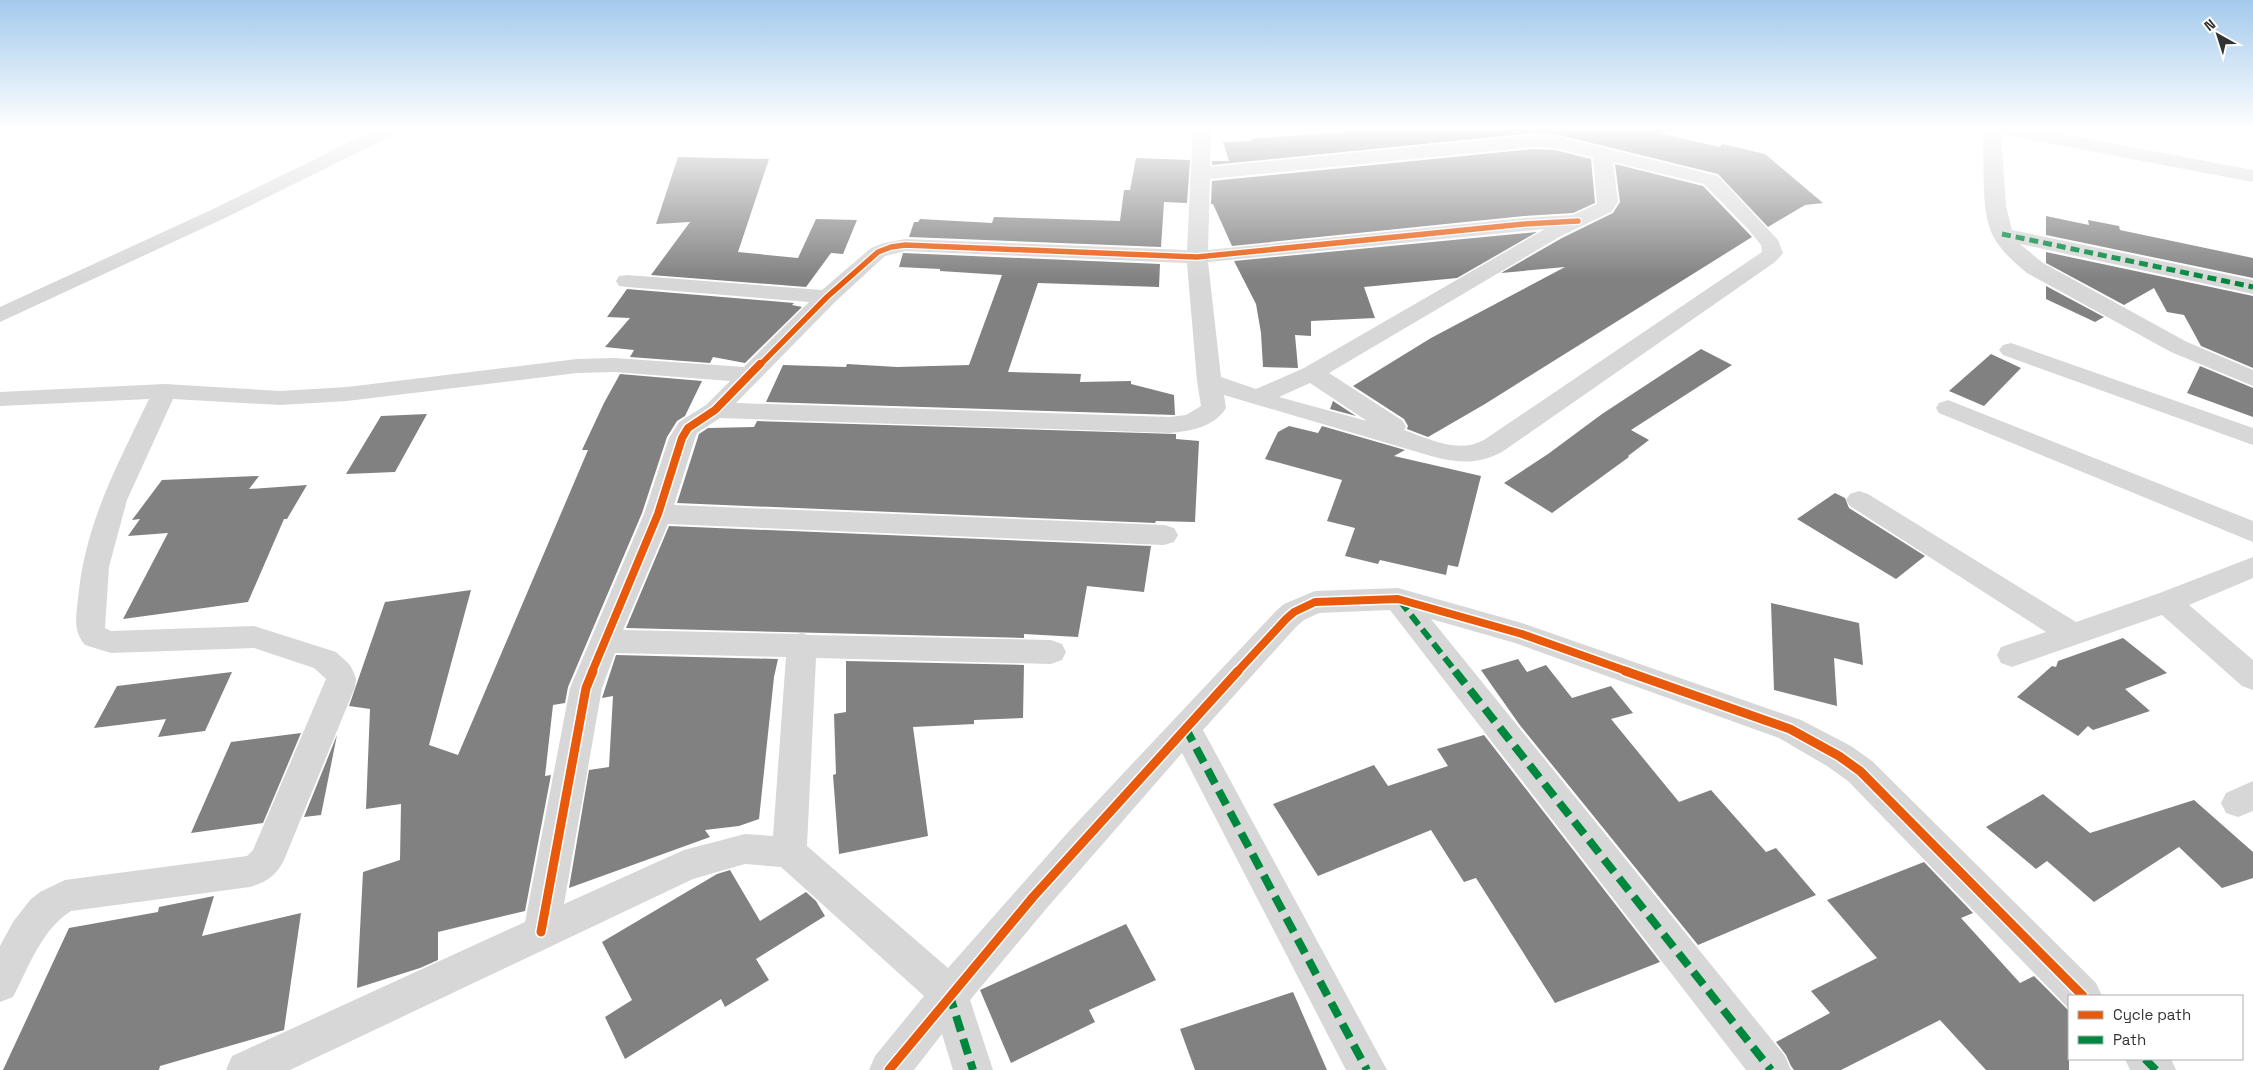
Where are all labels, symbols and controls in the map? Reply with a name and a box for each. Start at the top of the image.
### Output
north arrow [2193,10,2243,60]
text: N [2201,15,2219,35]
legend [2068,995,2243,1060]
text: Cycle path [2113,1005,2191,1024]
text: Path [2113,1030,2146,1049]

